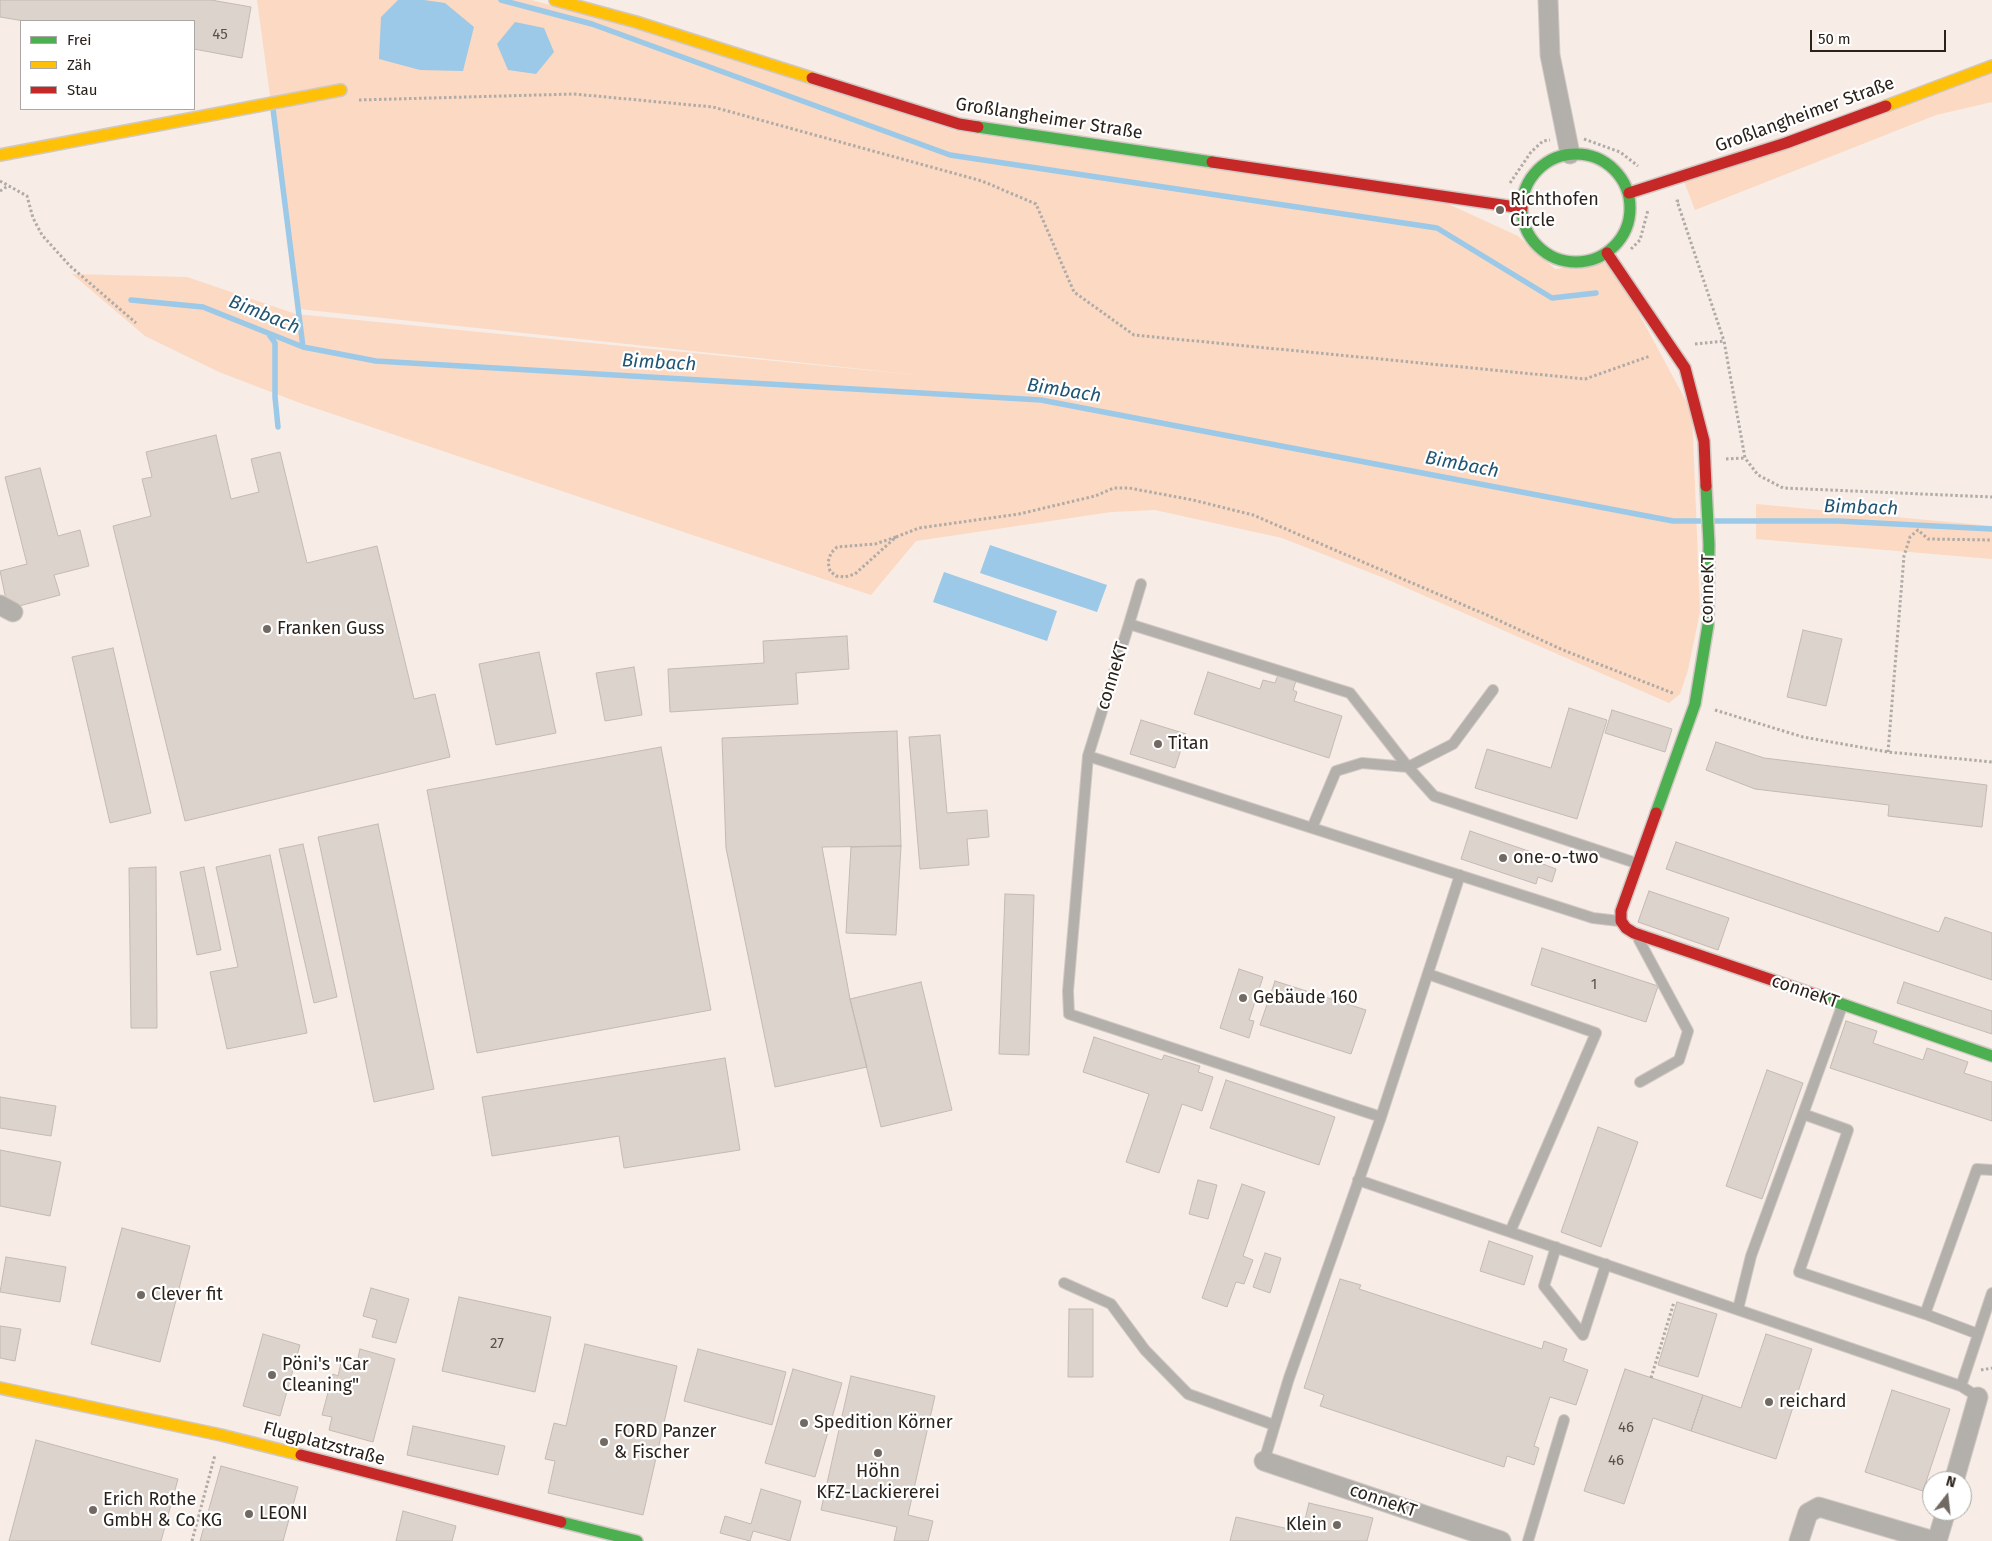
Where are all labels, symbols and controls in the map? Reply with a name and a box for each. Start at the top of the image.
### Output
legend [20,20,195,110]
scale bar [1812,20,1948,52]
house number: 45 [212,26,228,44]
text: 50 m [1818,30,1851,48]
text: Frei [67,31,92,49]
text: Zäh [67,56,92,74]
street label: Großlangheimer Straße [1712,73,1898,157]
text: Stau [67,81,97,99]
street label: Großlangheimer Straße [954,94,1144,144]
place label: Richthofen Circle [1510,189,1599,232]
marker: Richthofen Circle [1494,204,1506,216]
water label: Bimbach [225,290,303,340]
water label: Bimbach [621,350,697,376]
water label: Bimbach [1025,374,1103,408]
water label: Bimbach [1423,447,1501,483]
water label: Bimbach [1823,495,1899,521]
street label: conneKT [1697,554,1719,624]
place label: Franken Guss [277,618,385,640]
marker: Franken Guss [261,623,273,635]
street label: conneKT [1093,640,1133,712]
place label: Titan [1168,733,1209,755]
marker: Titan [1152,738,1164,750]
place label: one-o-two [1513,847,1599,869]
marker: one-o-two [1497,852,1509,864]
street label: conneKT [1769,970,1841,1014]
house number: 1 [1591,976,1597,994]
place label: Gebäude 160 [1253,987,1358,1009]
marker: Gebäude 160 [1237,992,1249,1004]
place label: Clever fit [151,1284,223,1306]
marker: Clever fit [135,1289,147,1301]
house number: 27 [490,1335,504,1353]
place label: Pöni's "Car Cleaning" [282,1354,369,1396]
marker: Pöni's "Car Cleaning" [266,1369,278,1381]
place label: reichard [1779,1391,1846,1413]
marker: reichard [1763,1396,1775,1408]
place label: Spedition Körner [814,1412,953,1434]
street label: Flugplatzstraße [261,1417,387,1471]
marker: Spedition Körner [798,1417,810,1429]
house number: 46 [1618,1419,1634,1437]
place label: FORD Panzer & Fischer [614,1421,717,1464]
marker: FORD Panzer & Fischer [598,1436,610,1448]
marker: Höhn KFZ-Lackiererei [872,1447,884,1459]
house number: 46 [1608,1452,1624,1470]
place label: Höhn KFZ-Lackiererei [816,1461,940,1504]
north arrow [1922,1471,1972,1521]
text: N [1944,1473,1958,1492]
street label: conneKT [1347,1479,1419,1523]
place label: Erich Rothe GmbH & Co KG [103,1489,222,1532]
place label: LEONI [259,1503,307,1525]
marker: Erich Rothe GmbH & Co KG [87,1504,99,1516]
marker: LEONI [243,1508,255,1520]
place label: Klein [1286,1514,1327,1536]
marker: Klein [1331,1519,1343,1531]

